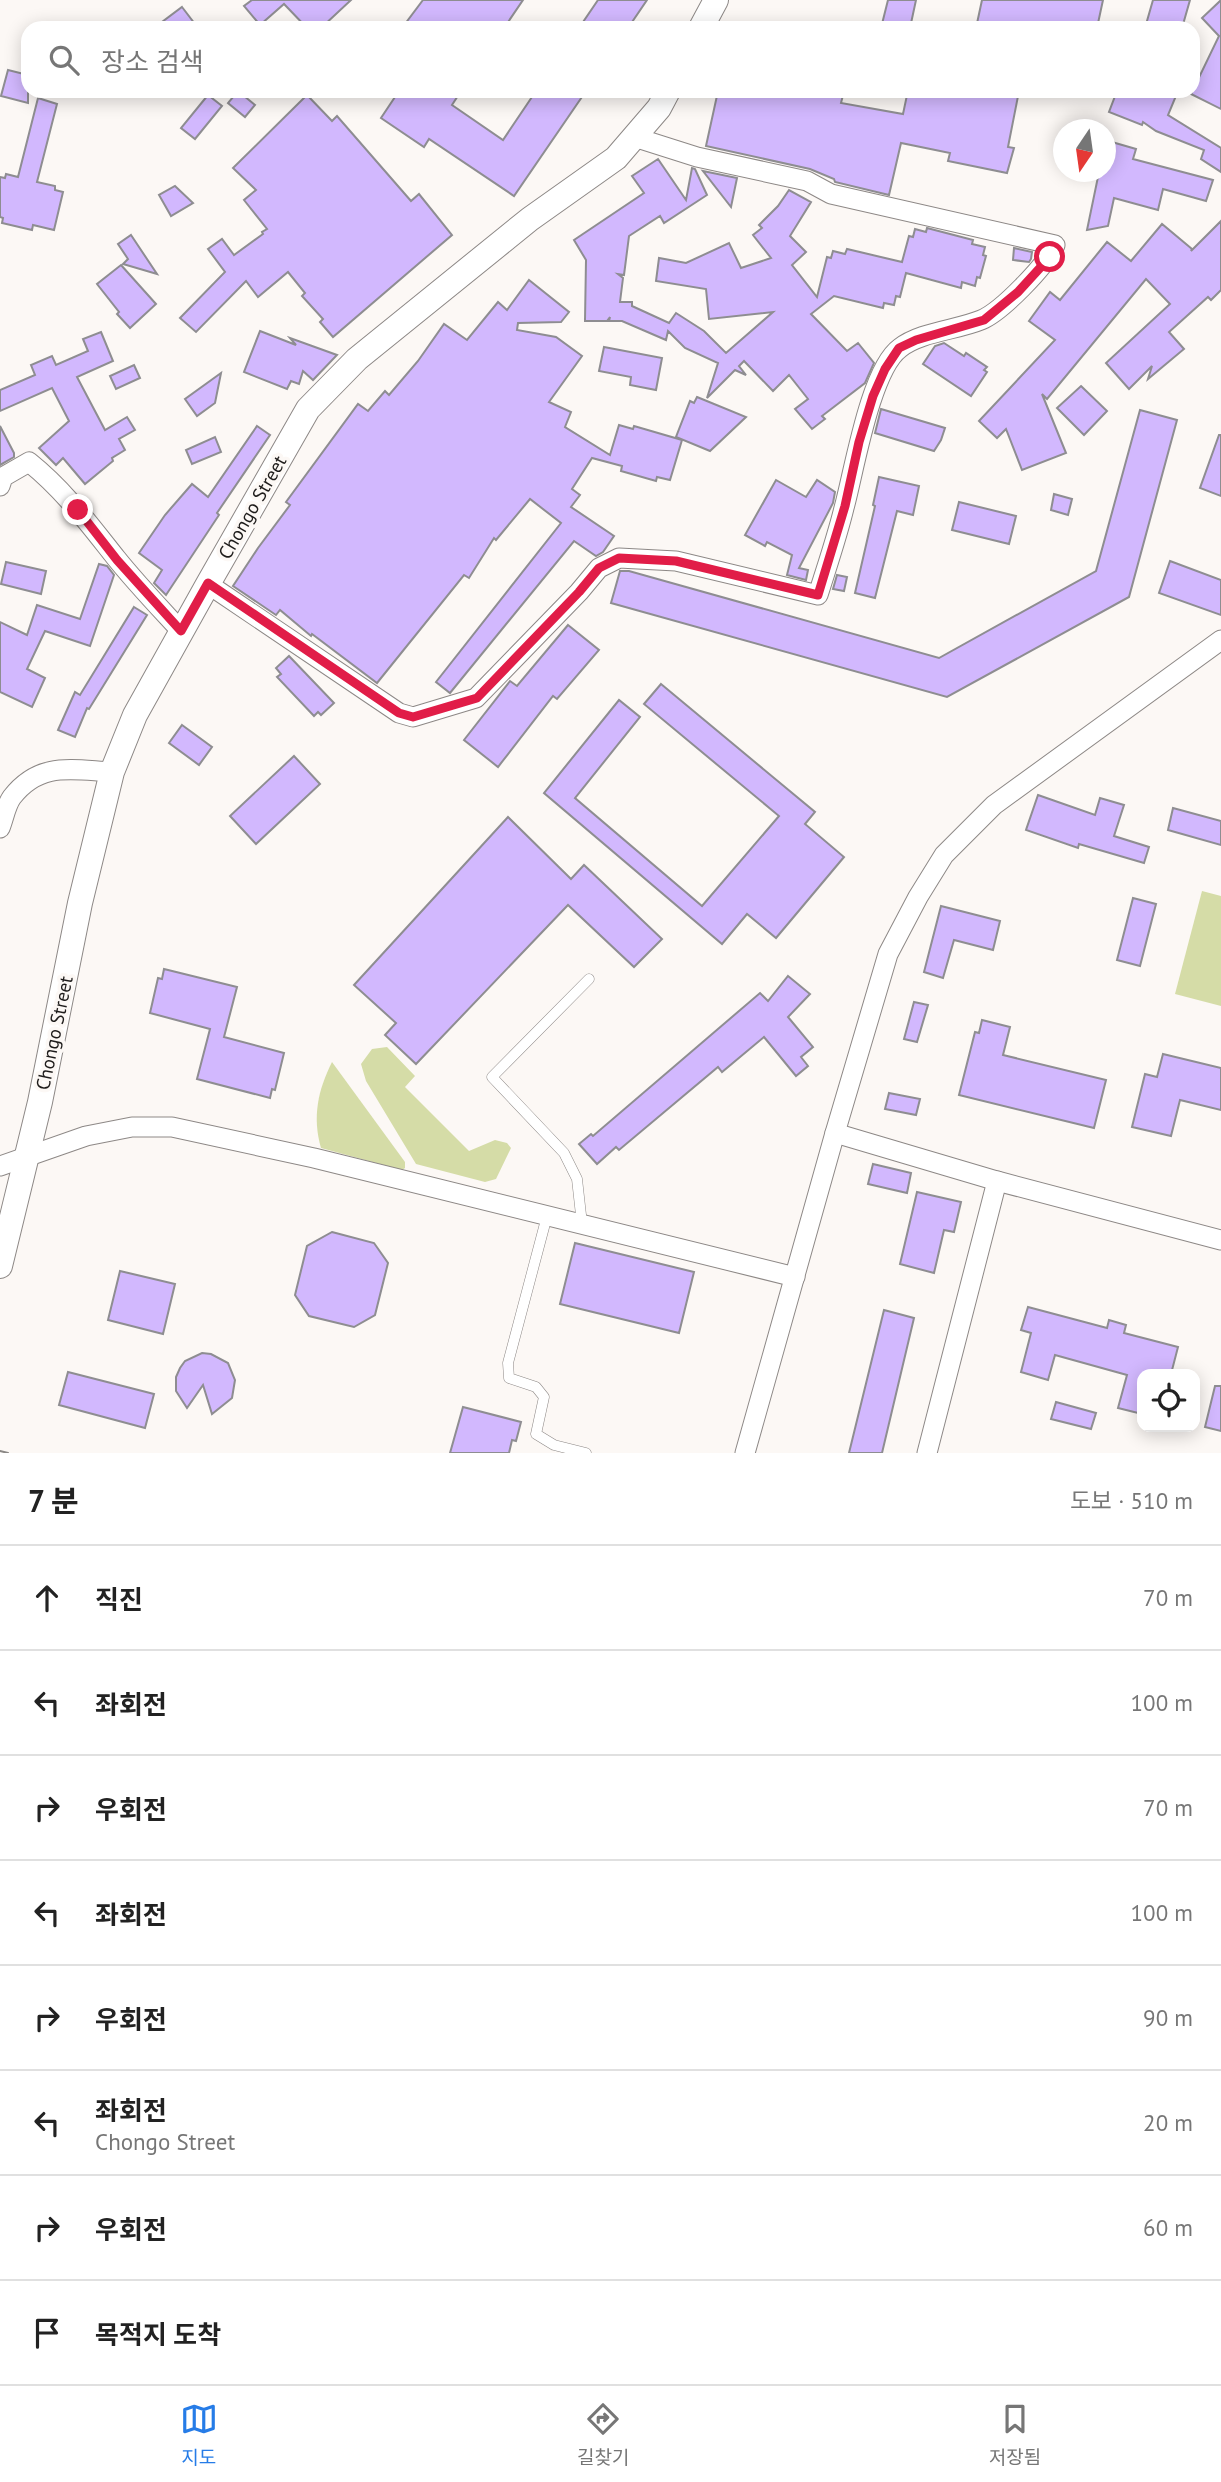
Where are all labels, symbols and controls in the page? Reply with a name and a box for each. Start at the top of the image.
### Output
search box [21,21,1200,98]
icon: search [45,41,83,79]
text: 장소 검색 [101,45,204,78]
north arrow [1053,119,1116,182]
route start [1034,241,1065,272]
street label: Chongo Street [213,450,292,563]
route end [62,494,93,525]
street label: Chongo Street [30,973,78,1092]
map controls [1137,1369,1200,1432]
button: locate [1137,1369,1200,1432]
text: 7 분 [28,1481,79,1520]
text: 도보 · 510 m [1070,1486,1193,1515]
icon: ahead [28,1579,66,1617]
text: 직진 [95,1583,143,1616]
text: 70 m [1143,1583,1193,1612]
icon: left [28,1684,66,1722]
text: 좌회전 [95,1688,167,1721]
text: 100 m [1131,1688,1193,1717]
icon: right [28,1789,66,1827]
text: 우회전 [95,1793,167,1826]
text: 70 m [1143,1793,1193,1822]
icon: left [28,1894,66,1932]
text: 좌회전 [95,1898,167,1931]
text: 100 m [1131,1898,1193,1927]
icon: right [28,1999,66,2037]
text: 우회전 [95,2003,167,2036]
text: 90 m [1143,2003,1193,2032]
text: 좌회전 [95,2094,167,2127]
icon: left [28,2104,66,2142]
text: 20 m [1143,2108,1193,2137]
text: Chongo Street [95,2127,235,2156]
icon: right [28,2209,66,2247]
text: 우회전 [95,2213,167,2246]
text: 60 m [1143,2213,1193,2242]
icon: arrive [28,2314,66,2352]
text: 목적지 도착 [95,2318,221,2351]
tab: 지도 [180,2400,218,2469]
tab: 길찾기 [577,2400,629,2469]
tab: 저장됨 [989,2400,1041,2469]

